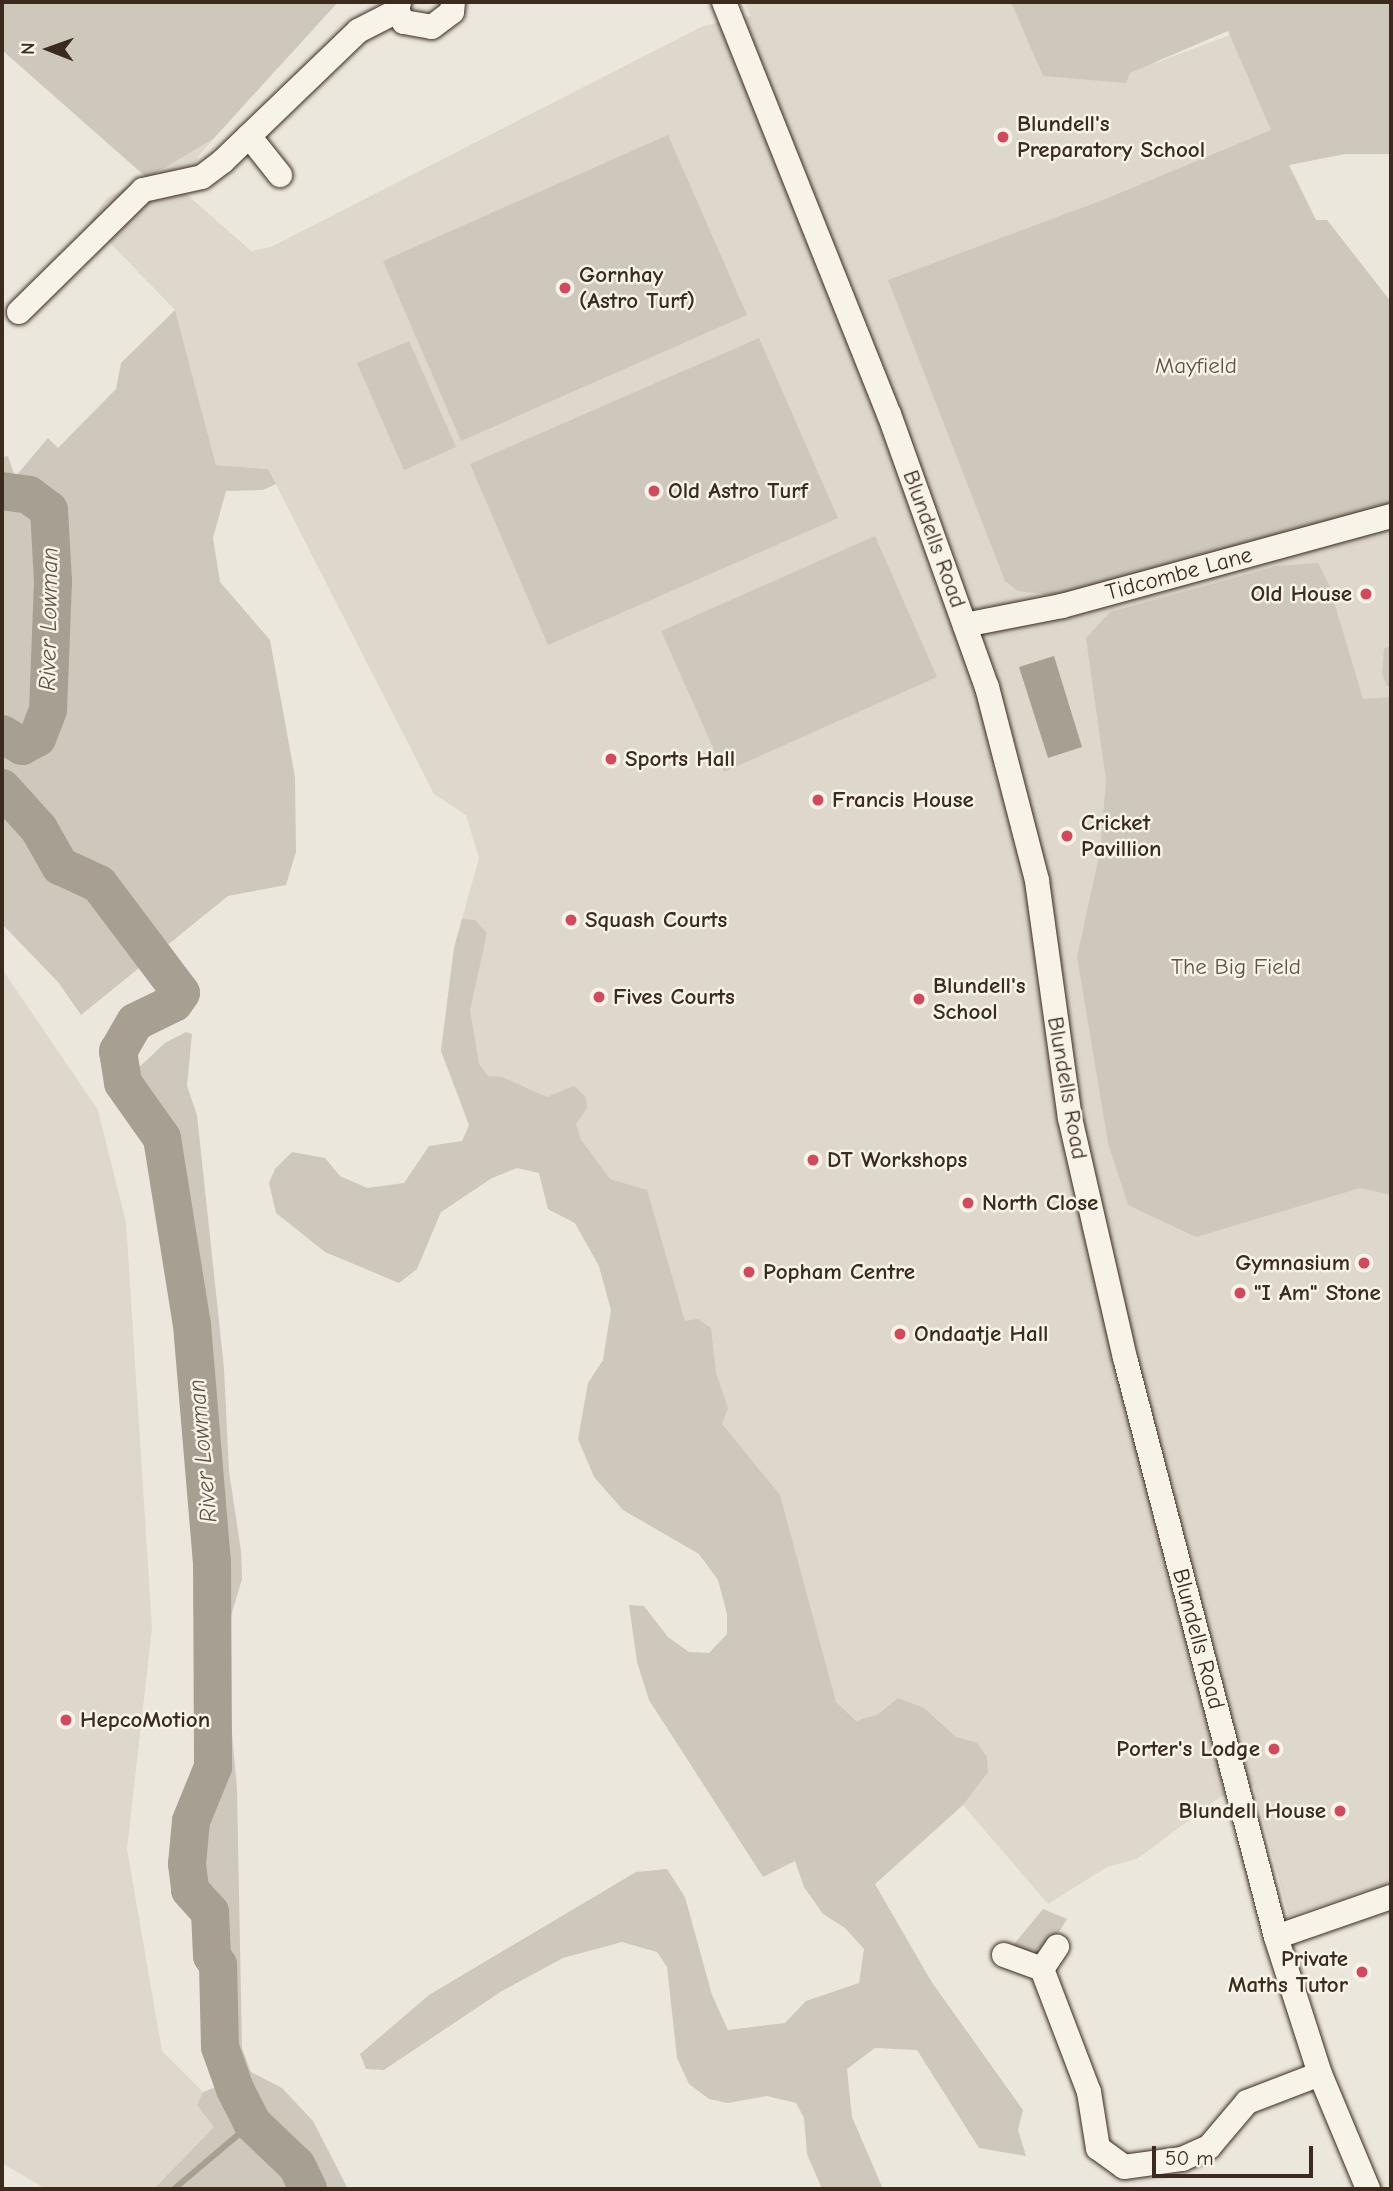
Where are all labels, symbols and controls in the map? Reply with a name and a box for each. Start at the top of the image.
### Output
north arrow [14,14,84,84]
text: N [17,42,39,55]
place label: Blundell's Preparatory School [1017,110,1205,164]
marker: Blundell's Preparatory School [995,129,1011,145]
place label: Gornhay (Astro Turf) [579,261,695,315]
marker: Gornhay (Astro Turf) [557,280,573,296]
park label: Mayfield [1155,352,1237,380]
street label: Blundells Road [896,466,972,612]
place label: Old Astro Turf [668,477,808,505]
marker: Old Astro Turf [646,483,662,499]
street label: Tidcombe Lane [1103,541,1255,607]
water label: River Lowman [33,547,65,691]
place label: Old House [1250,580,1352,608]
marker: Old House [1358,586,1374,602]
place label: Sports Hall [625,745,735,773]
marker: Sports Hall [603,751,619,767]
place label: Francis House [832,786,974,814]
marker: Francis House [810,792,826,808]
place label: Cricket Pavillion [1081,809,1162,863]
marker: Cricket Pavillion [1059,828,1075,844]
place label: Squash Courts [585,906,727,934]
marker: Squash Courts [563,912,579,928]
park label: The Big Field [1171,953,1301,981]
place label: Blundell's School [933,972,1026,1026]
place label: Fives Courts [613,983,735,1011]
marker: Fives Courts [591,989,607,1005]
marker: Blundell's School [911,991,927,1007]
street label: Blundells Road [1041,1014,1093,1162]
place label: DT Workshops [827,1146,967,1174]
marker: DT Workshops [805,1152,821,1168]
place label: North Close [982,1189,1098,1217]
marker: North Close [960,1195,976,1211]
place label: Gymnasium [1235,1249,1350,1277]
marker: Gymnasium [1356,1255,1372,1271]
place label: Popham Centre [763,1258,915,1286]
marker: Popham Centre [741,1264,757,1280]
place label: "I Am" Stone [1254,1279,1381,1307]
marker: "I Am" Stone [1232,1285,1248,1301]
place label: Ondaatje Hall [914,1320,1049,1348]
marker: Ondaatje Hall [892,1326,908,1342]
water label: River Lowman [182,1378,224,1524]
street label: Blundells Road [1166,1566,1230,1712]
place label: HepcoMotion [80,1706,210,1734]
marker: HepcoMotion [58,1712,74,1728]
place label: Porter's Lodge [1116,1735,1260,1763]
marker: Porter's Lodge [1266,1741,1282,1757]
place label: Blundell House [1178,1797,1326,1825]
marker: Blundell House [1332,1803,1348,1819]
place label: Private Maths Tutor [1228,1945,1348,1999]
marker: Private Maths Tutor [1354,1964,1370,1980]
scale bar [1155,2132,1316,2176]
text: 50 m [1165,2146,1214,2170]

